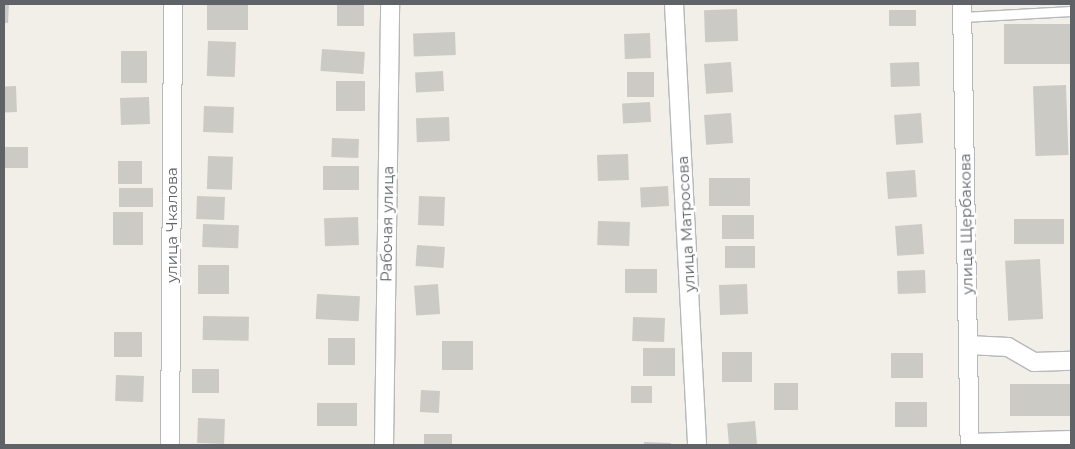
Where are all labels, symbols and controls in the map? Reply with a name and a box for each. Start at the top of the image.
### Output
street label: улица Щербакова [956,153,976,295]
street label: улица Матросова [673,155,699,293]
street label: Рабочая улица [377,166,397,282]
street label: улица Чкалова [163,167,181,283]

